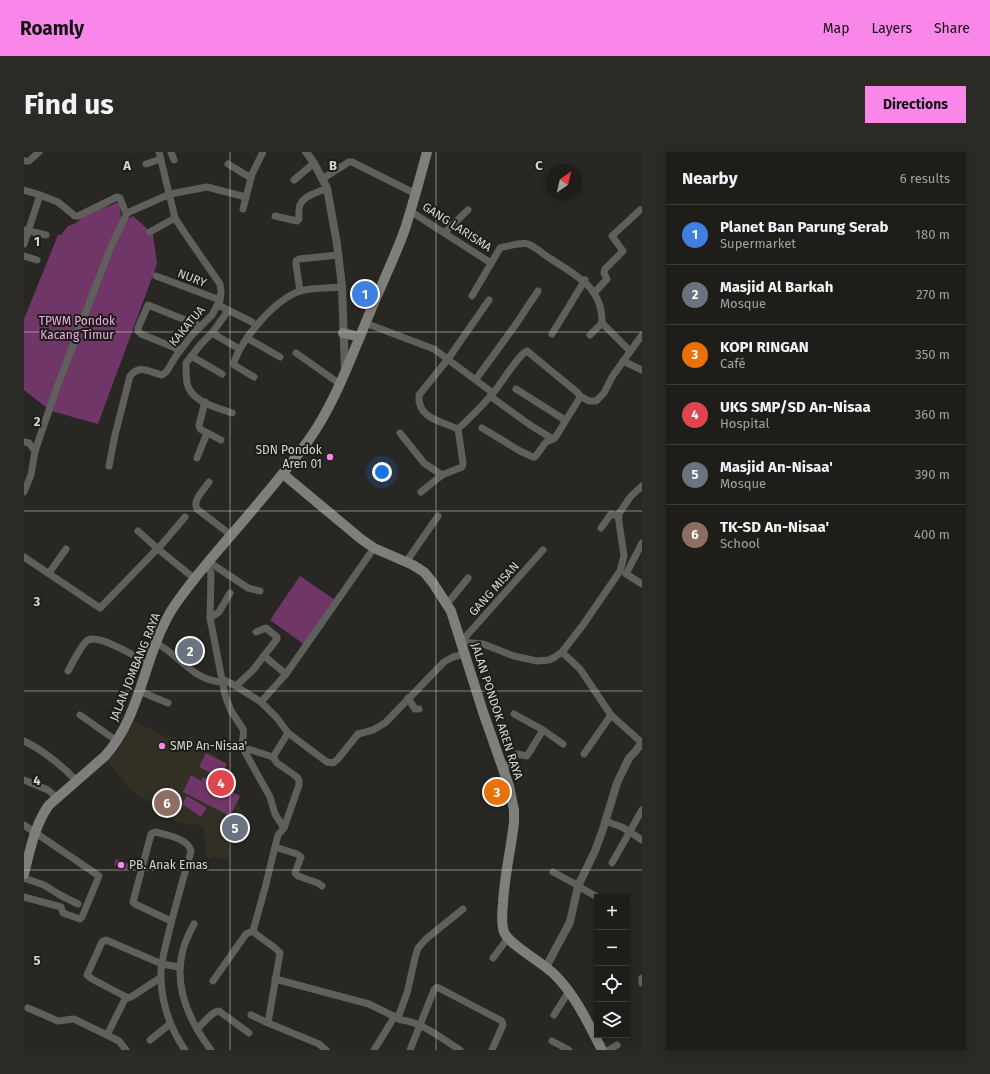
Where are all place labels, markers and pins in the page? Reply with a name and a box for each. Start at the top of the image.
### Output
pin: 1 [352,279,378,309]
place label: SDN Pondok Aren 01 [255,443,323,471]
marker: SDN Pondok Aren 01 [325,452,335,462]
pin: 2 [177,636,203,666]
place label: SMP An-Nisaa' [170,739,247,753]
marker: SMP An-Nisaa' [157,741,167,751]
pin: 4 [208,768,234,798]
pin: 3 [484,777,510,807]
pin: 6 [154,788,180,818]
pin: 5 [222,813,248,843]
place label: PB. Anak Emas [129,858,208,872]
marker: PB. Anak Emas [116,860,126,870]

